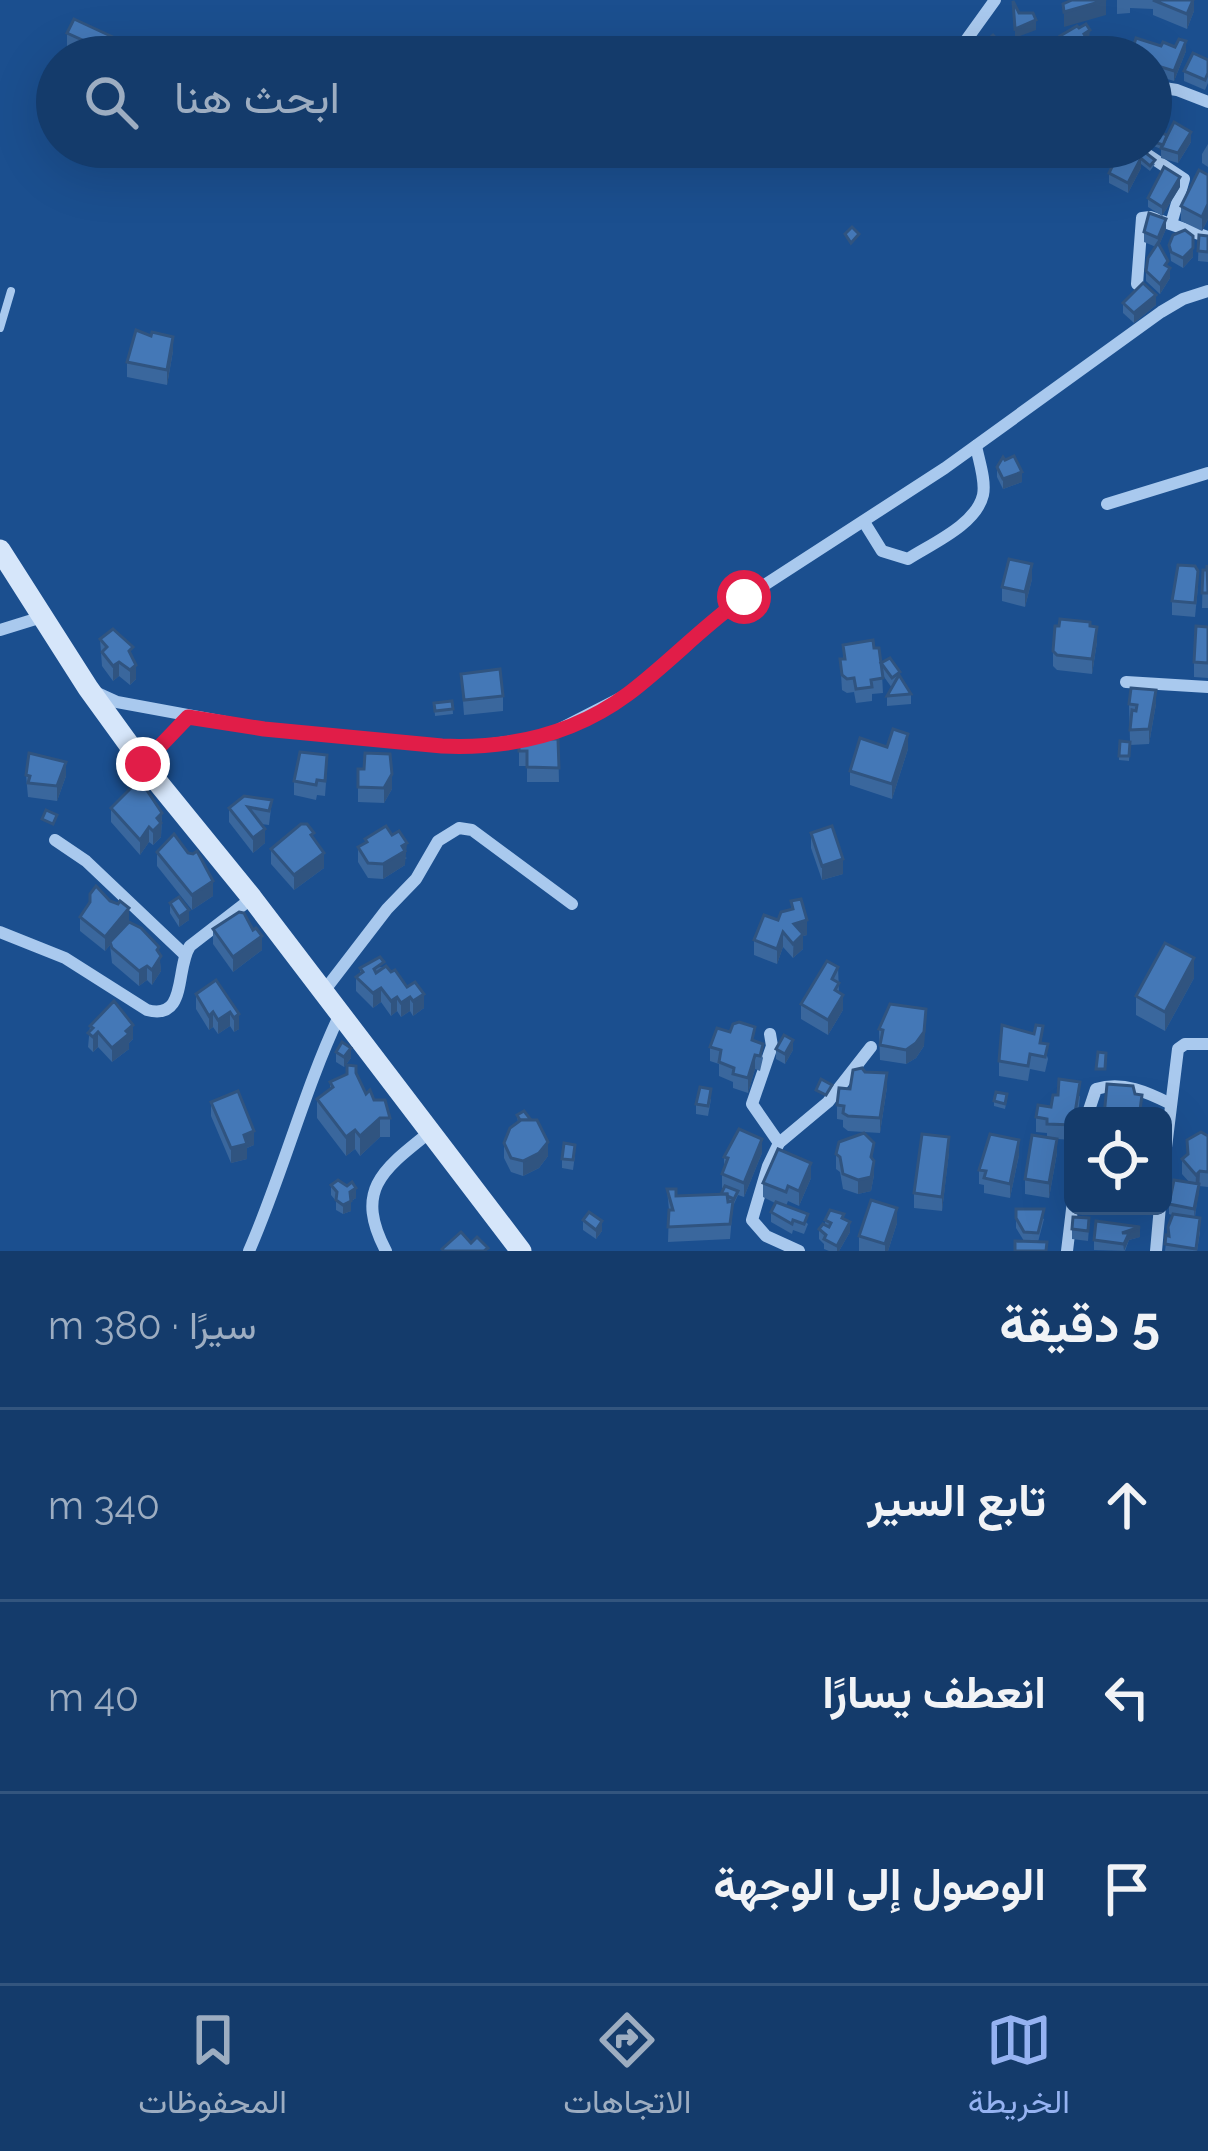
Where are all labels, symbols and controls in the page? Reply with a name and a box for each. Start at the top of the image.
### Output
search box [36,36,1172,168]
icon: search [78,69,144,135]
text: ابحث هنا [174,71,340,124]
route start [717,570,771,624]
route end [116,737,170,791]
map controls [1064,1107,1172,1215]
button: locate [1064,1107,1172,1215]
text: 5 دقيقة [999,1294,1160,1354]
text: سيرًا · 380 m [48,1302,257,1348]
icon: ahead [1094,1472,1160,1538]
text: تابع السير [867,1474,1046,1527]
text: 340 m [48,1482,160,1528]
icon: left [1094,1664,1160,1730]
text: انعطف يسارًا [822,1666,1046,1719]
text: 40 m [48,1674,139,1720]
icon: arrive [1094,1856,1160,1922]
text: الوصول إلى الوجهة [713,1858,1046,1911]
tab: المحفوظات [138,2007,287,2131]
tab: الاتجاهات [563,2007,691,2131]
tab: الخريطة [968,2007,1070,2131]

